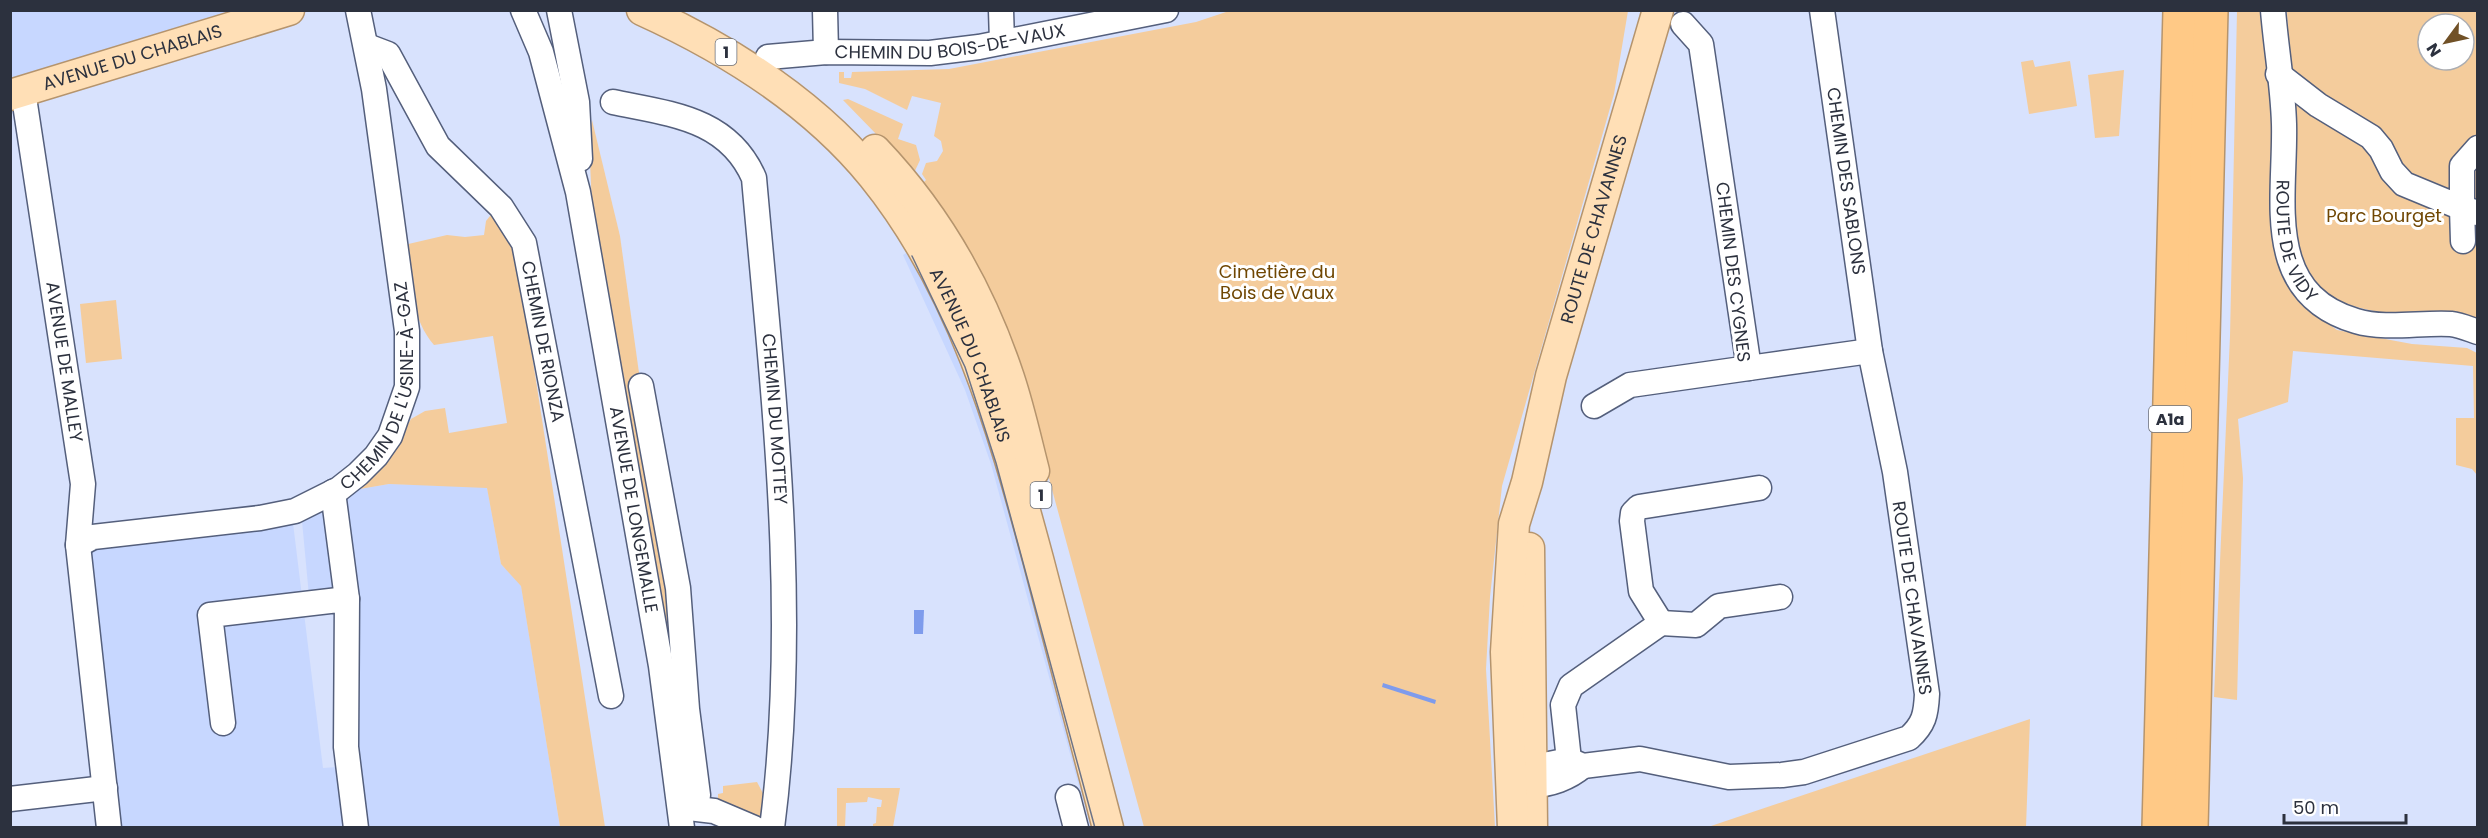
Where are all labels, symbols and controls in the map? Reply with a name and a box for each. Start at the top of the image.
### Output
north arrow [2416,12,2476,72]
street label: CHEMIN DU BOIS-DE-VAUX [834,17,1067,65]
street label: AVENUE DU CHABLAIS [39,18,225,96]
road number: 1 [716,39,736,65]
text: N [2421,39,2447,61]
street label: CHEMIN DES SABLONS [1821,86,1872,276]
street label: ROUTE DE CHAVANNES [1554,132,1633,327]
street label: ROUTE DE VIDY [2270,179,2324,308]
street label: CHEMIN DES CYGNES [1710,181,1757,363]
park label: Parc Bourget [2326,203,2442,228]
street label: CHEMIN DE RIONZA [516,259,571,424]
park label: Cimetière du Bois de Vaux [1219,259,1335,305]
street label: AVENUE DU CHABLAIS [924,263,1017,445]
street label: AVENUE DE MALLEY [40,280,90,444]
street label: CHEMIN DE L'USINE-À-GAZ [334,280,419,496]
street label: CHEMIN DU MOTTEY [756,332,794,506]
street label: AVENUE DE LONGEMALLE [604,404,664,615]
road number: A1a [2149,406,2191,432]
road number: 1 [1030,482,1052,508]
street label: ROUTE DE CHAVANNES [1886,499,1938,697]
scale bar [2284,787,2406,825]
text: 50 m [2293,795,2339,820]

